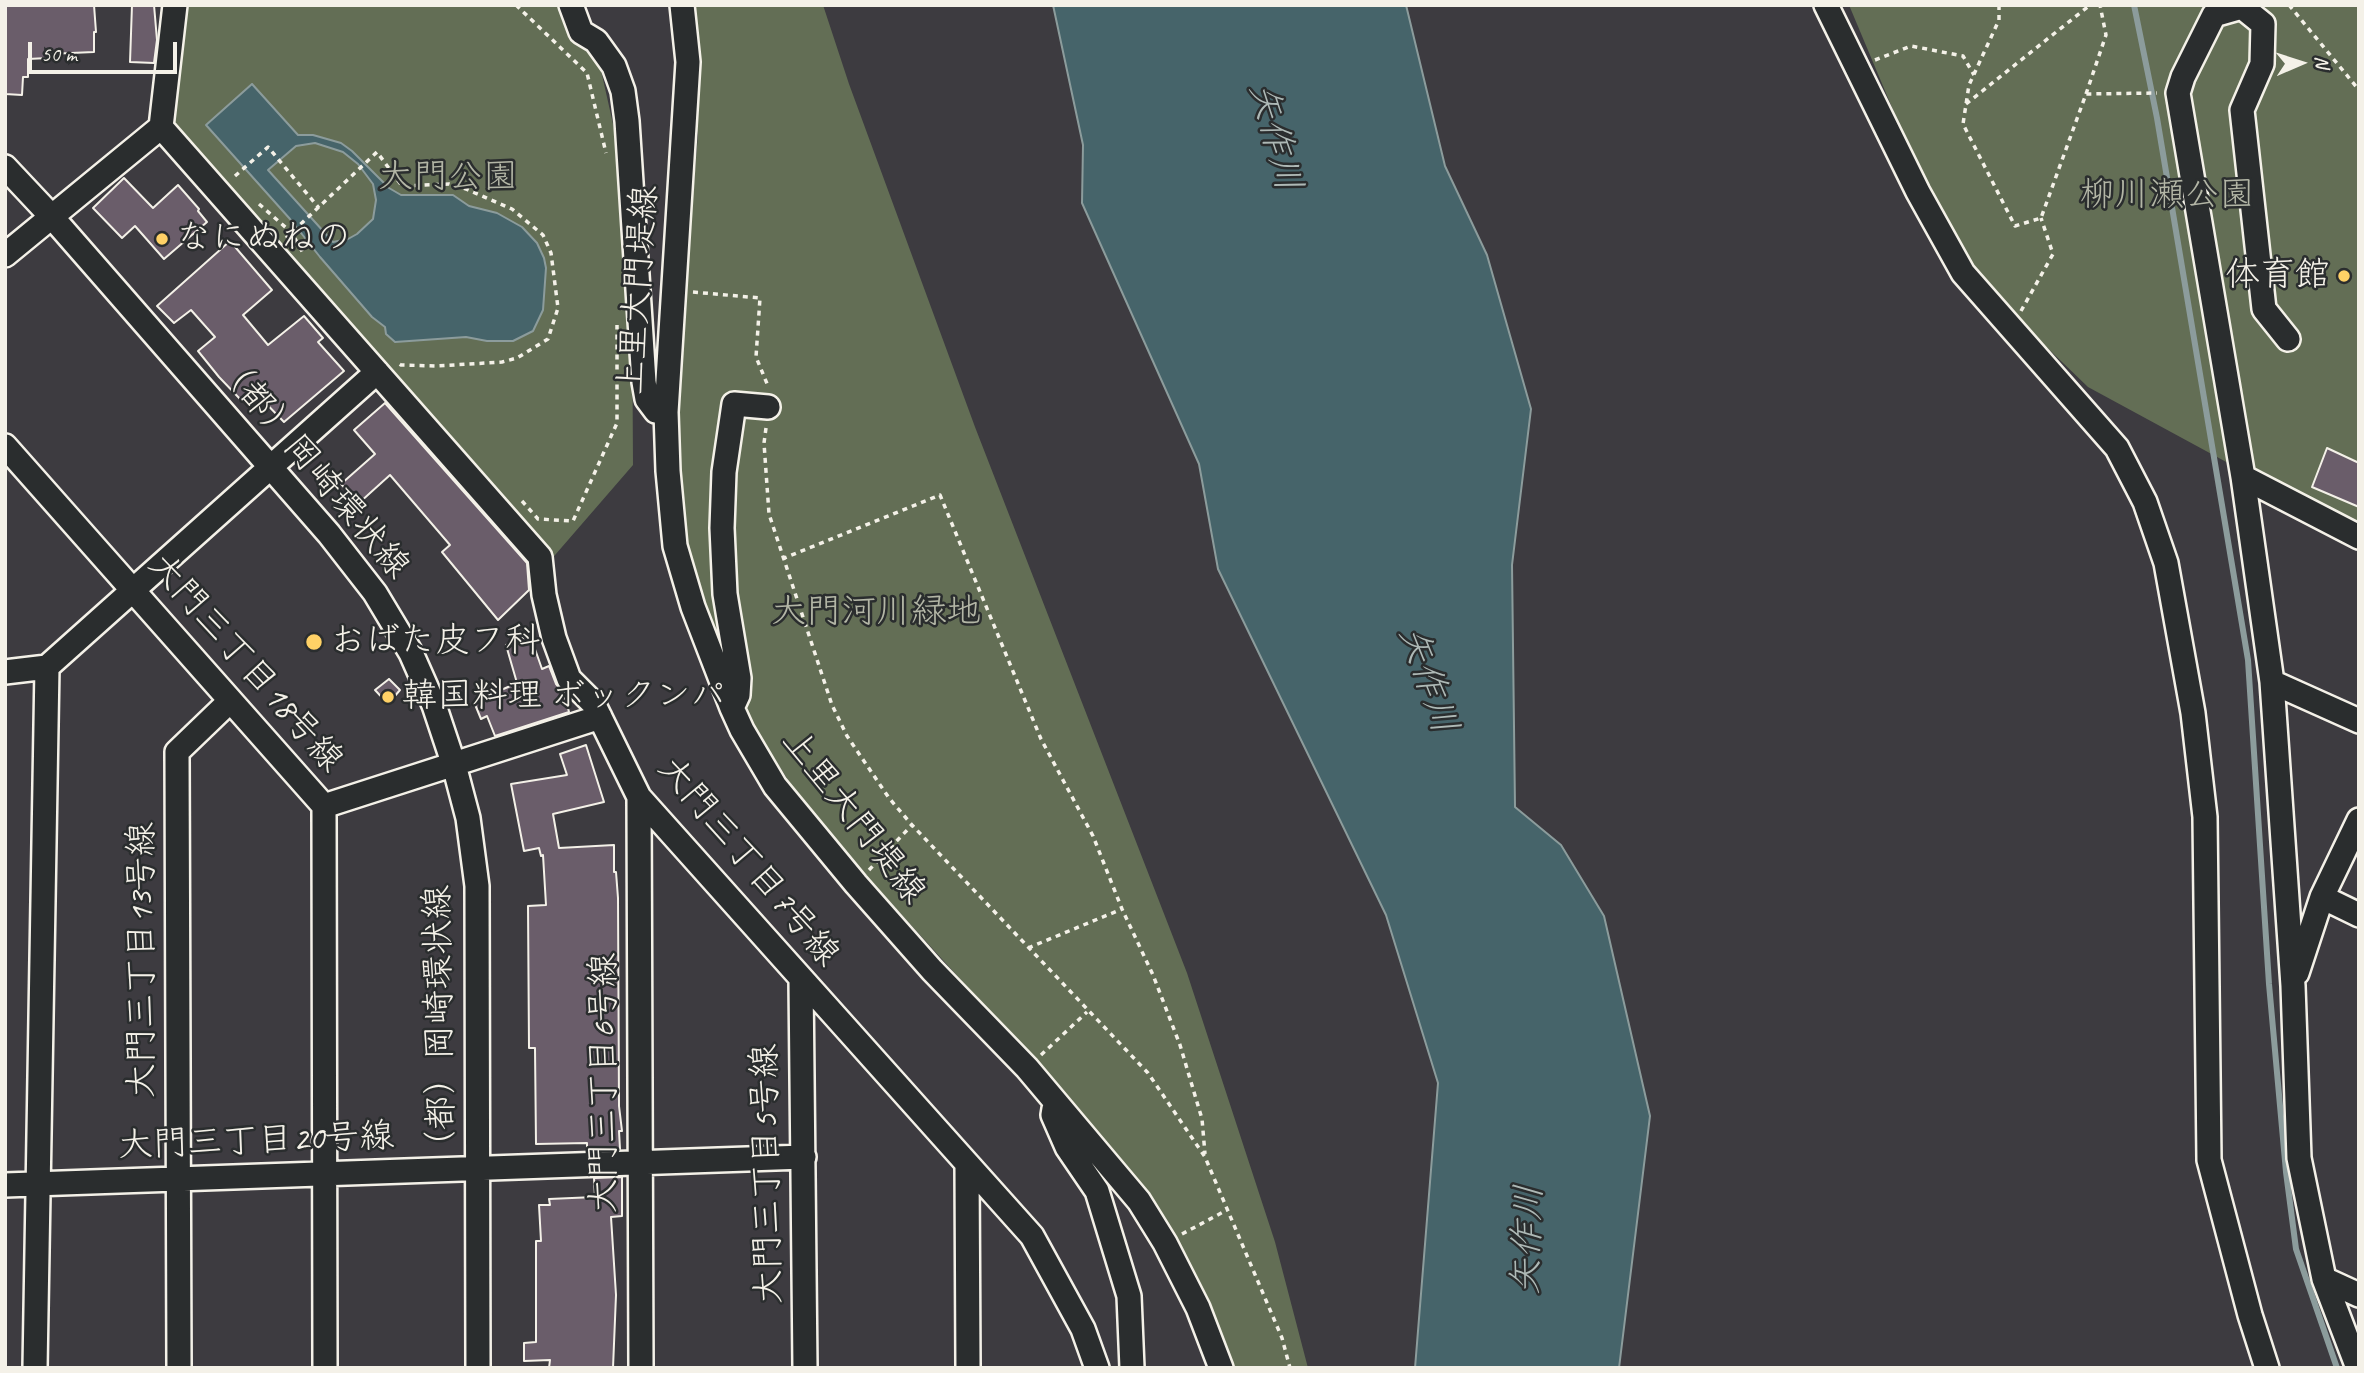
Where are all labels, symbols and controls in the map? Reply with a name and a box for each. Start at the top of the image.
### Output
scale bar [32,28,180,72]
north arrow [2266,28,2336,98]
text: 50 m [41,41,77,67]
text: N [2310,55,2334,68]
water label: 矢作川 [1238,78,1310,196]
park label: 大門公園 [378,157,518,199]
park label: 柳川瀬公園 [2080,175,2254,217]
street label: 上里大門堤線 [611,184,667,396]
place label: なにぬねの [176,218,351,260]
marker: なにぬねの [154,231,170,247]
place label: 体育館 [2225,255,2330,297]
marker: 体育館 [2336,268,2352,284]
street label: （都）岡崎環状線 [206,346,418,588]
street label: 大門三丁目18号線 [138,545,352,781]
park label: 大門河川緑地 [771,592,981,634]
water label: 矢作川 [1388,620,1466,740]
place label: おばた皮フ科 [330,621,540,663]
marker: おばた皮フ科 [304,632,324,652]
place label: 韓国料理 ボックンパ [402,676,725,718]
marker: 韓国料理 ボックンパ [380,689,396,705]
street label: 上里大門堤線 [772,721,934,913]
street label: 大門三丁目7号線 [648,749,848,975]
street label: 大門三丁目13号線 [122,822,164,1098]
street label: （都）岡崎環状線 [418,885,464,1165]
street label: 大門三丁目6号線 [584,953,626,1213]
street label: 大門三丁目5号線 [745,1043,791,1305]
street label: 大門三丁目20号線 [117,1116,395,1168]
water label: 矢作川 [1505,1184,1553,1296]

